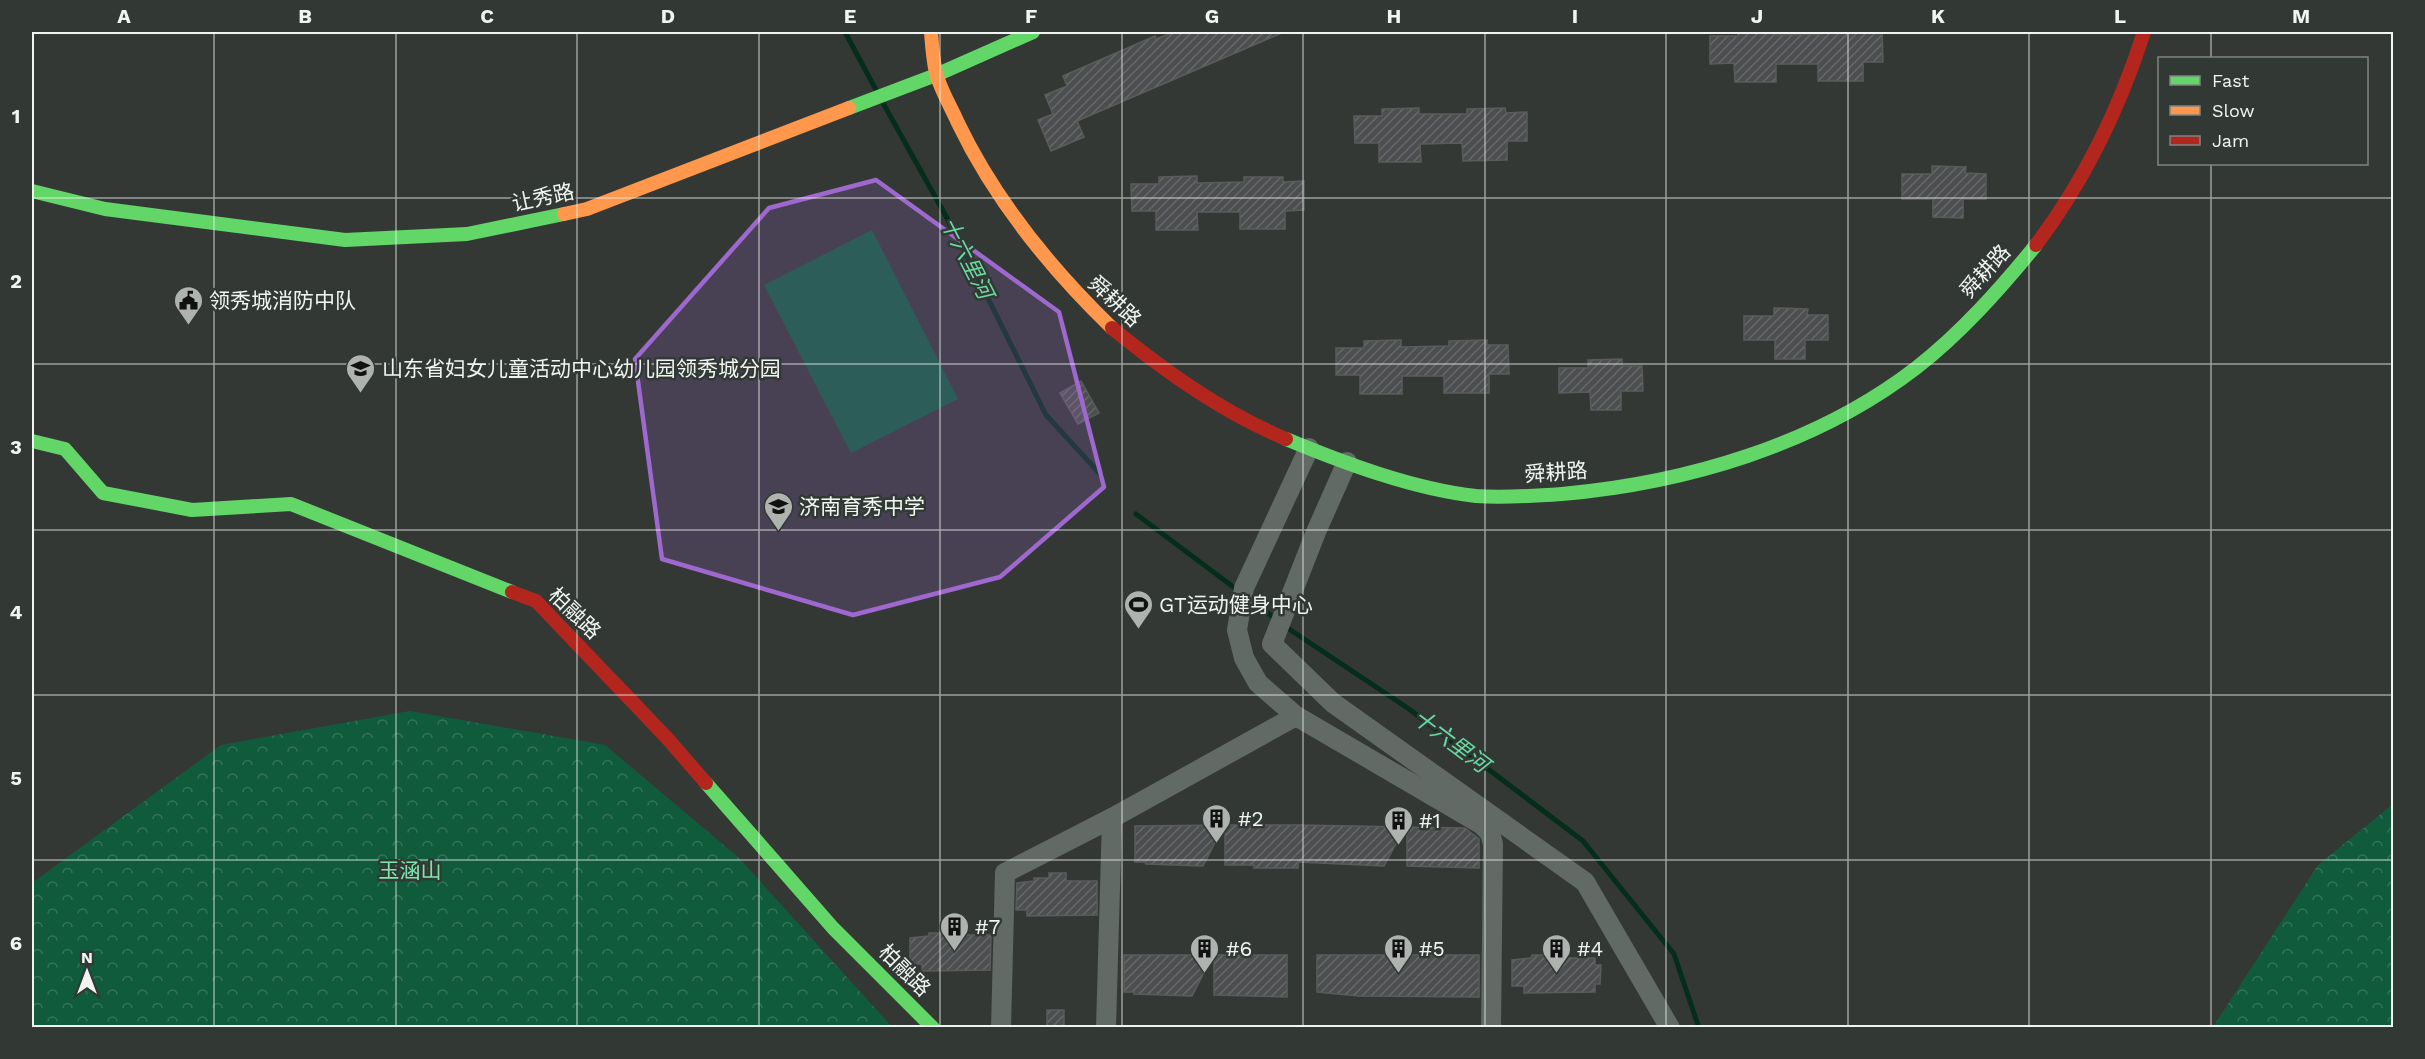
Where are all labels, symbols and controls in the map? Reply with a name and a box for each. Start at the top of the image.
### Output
text: A [117,4,131,28]
text: B [298,4,312,28]
text: C [480,4,494,28]
text: D [661,4,675,28]
text: E [844,4,856,28]
text: F [1025,4,1037,28]
text: G [1205,4,1219,28]
text: H [1387,4,1401,28]
text: I [1572,4,1578,28]
text: J [1751,4,1763,28]
text: K [1931,4,1945,28]
text: L [2114,4,2126,28]
text: M [2292,4,2310,28]
legend [2158,57,2368,165]
text: Fast [2212,70,2250,91]
text: Slow [2212,100,2255,121]
text: 1 [12,104,20,128]
text: Jam [2212,130,2249,151]
street label: 让秀路 [510,178,576,216]
water label: 十六里河 [936,213,1000,306]
street label: 舜耕路 [1955,239,2015,303]
text: 2 [10,269,22,293]
street label: 舜耕路 [1083,270,1147,332]
public building icon: 领秀城消防中队 [172,284,204,326]
place label: 领秀城消防中队 [209,288,356,313]
school or university icon: 山东省妇女儿童活动中心幼儿园领秀城分园 [345,352,377,394]
place label: 山东省妇女儿童活动中心幼儿园领秀城分园 [382,356,781,381]
text: 3 [10,435,22,459]
street label: 舜耕路 [1524,457,1588,487]
school or university icon: 济南育秀中学 [762,490,794,532]
place label: 济南育秀中学 [799,494,925,519]
street label: 柏融路 [544,582,606,644]
sports icon: GT运动健身中心 [1122,588,1154,630]
place label: GT运动健身中心 [1159,592,1313,617]
text: 4 [10,600,23,624]
water label: 十六里河 [1408,705,1497,780]
text: 5 [10,766,22,790]
building icon: #2 [1201,802,1233,844]
building icon: #1 [1382,804,1414,846]
place label: #2 [1238,806,1264,831]
place label: #1 [1419,808,1441,833]
park label: 玉涵山 [379,858,442,883]
building icon: #7 [938,910,970,952]
place label: #7 [975,914,1000,939]
text: 6 [10,931,22,955]
building icon: #6 [1189,932,1221,974]
building icon: #5 [1382,932,1414,974]
building icon: #4 [1540,932,1572,974]
place label: #6 [1226,936,1252,961]
place label: #5 [1419,936,1445,961]
place label: #4 [1577,936,1603,961]
street label: 柏融路 [874,939,936,1001]
north arrow [57,942,117,1002]
text: N [81,948,93,967]

